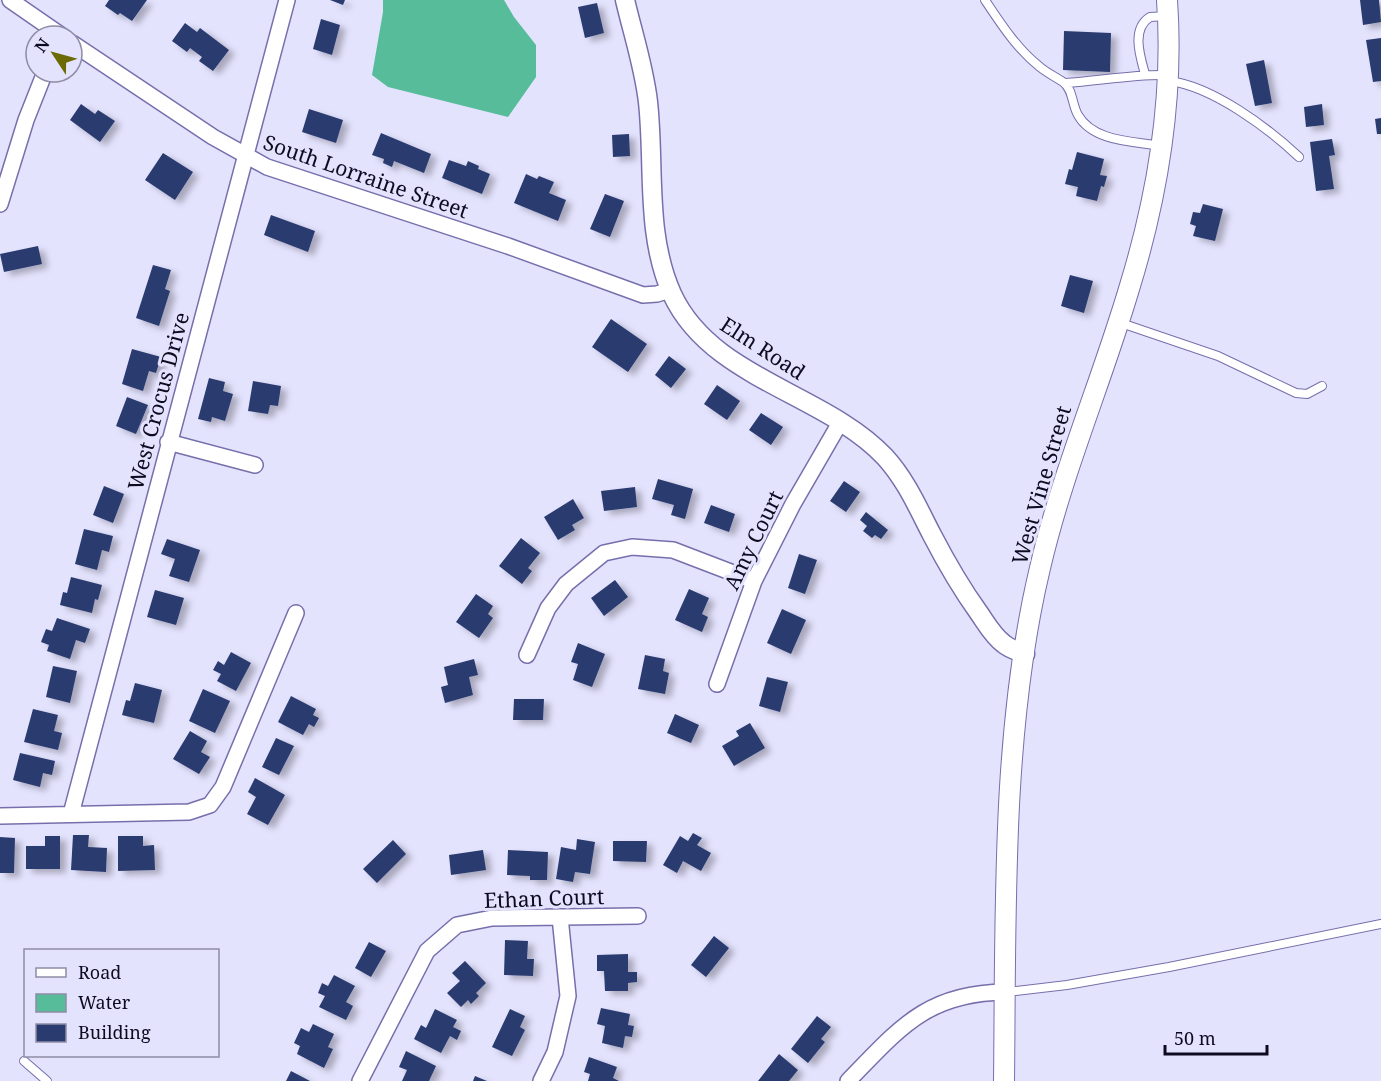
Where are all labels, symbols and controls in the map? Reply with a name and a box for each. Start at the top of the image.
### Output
north arrow [24,24,84,84]
text: N [29,33,55,57]
street label: South Lorraine Street [260,128,472,224]
street label: West Crocus Drive [121,309,195,493]
street label: Elm Road [715,310,811,386]
street label: West Vine Street [1005,402,1077,568]
street label: Amy Court [717,486,789,594]
street label: Ethan Court [483,882,605,914]
legend [24,949,219,1057]
text: Road [78,960,121,984]
text: Water [78,990,131,1014]
scale bar [1165,1018,1267,1056]
text: Building [78,1020,151,1044]
text: 50 m [1174,1026,1216,1050]

